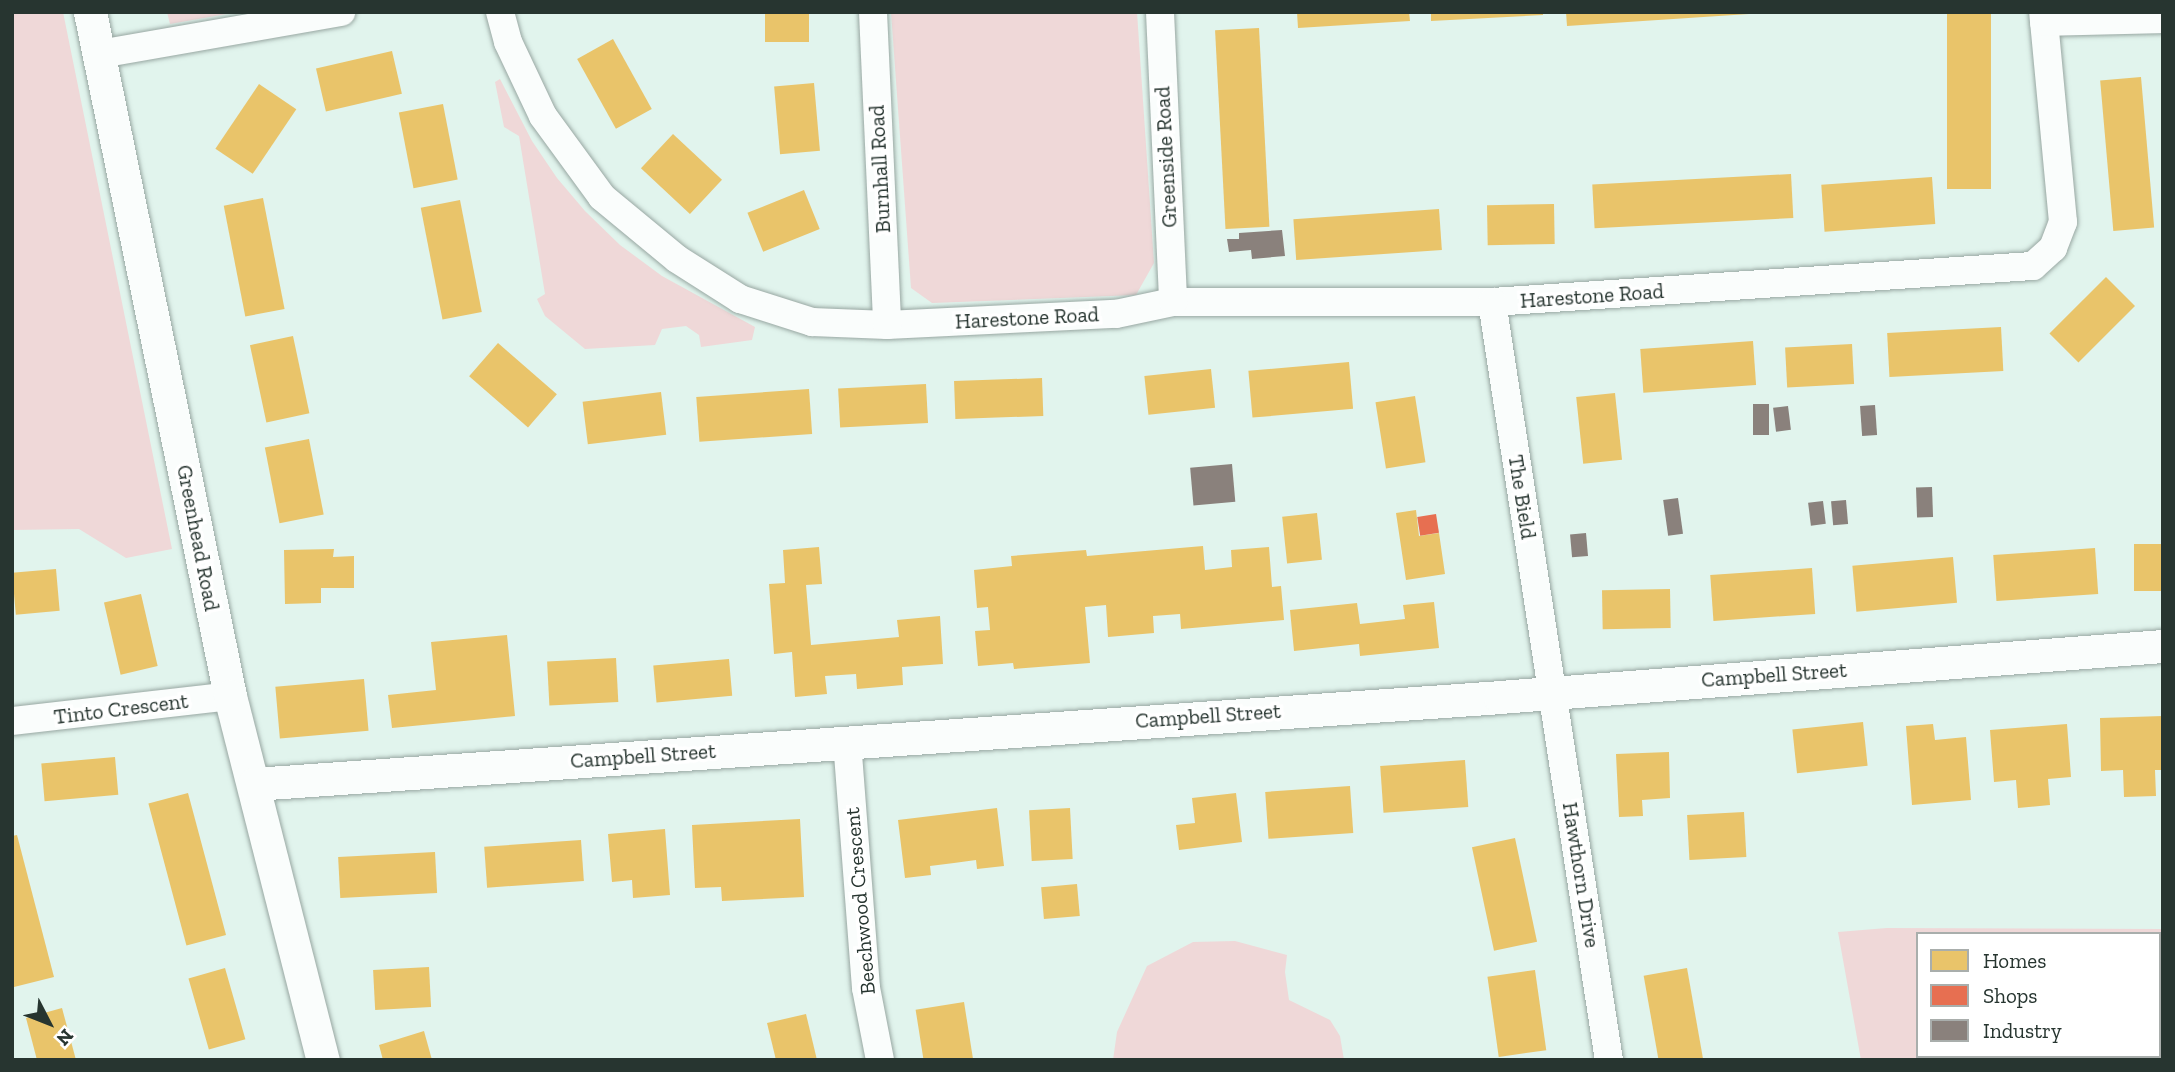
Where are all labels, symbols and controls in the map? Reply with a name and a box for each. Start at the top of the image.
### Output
street label: Greenside Road [1150,86,1182,228]
street label: Burnhall Road [864,104,896,234]
street label: Harestone Road [1519,278,1665,314]
street label: Harestone Road [954,302,1100,334]
street label: The Bield [1503,453,1541,541]
street label: Greenhead Road [171,463,225,613]
street label: Campbell Street [1700,657,1848,693]
street label: Tinto Crescent [52,688,190,730]
street label: Campbell Street [1134,698,1282,734]
street label: Campbell Street [569,738,717,774]
street label: Hawthorn Drive [1557,801,1605,949]
street label: Beechwood Crescent [839,806,881,996]
legend [1916,932,2161,1058]
text: Homes [1983,948,2046,973]
text: Shops [1983,983,2037,1008]
north arrow [14,988,84,1058]
text: Industry [1983,1018,2062,1043]
text: N [52,1024,78,1050]

